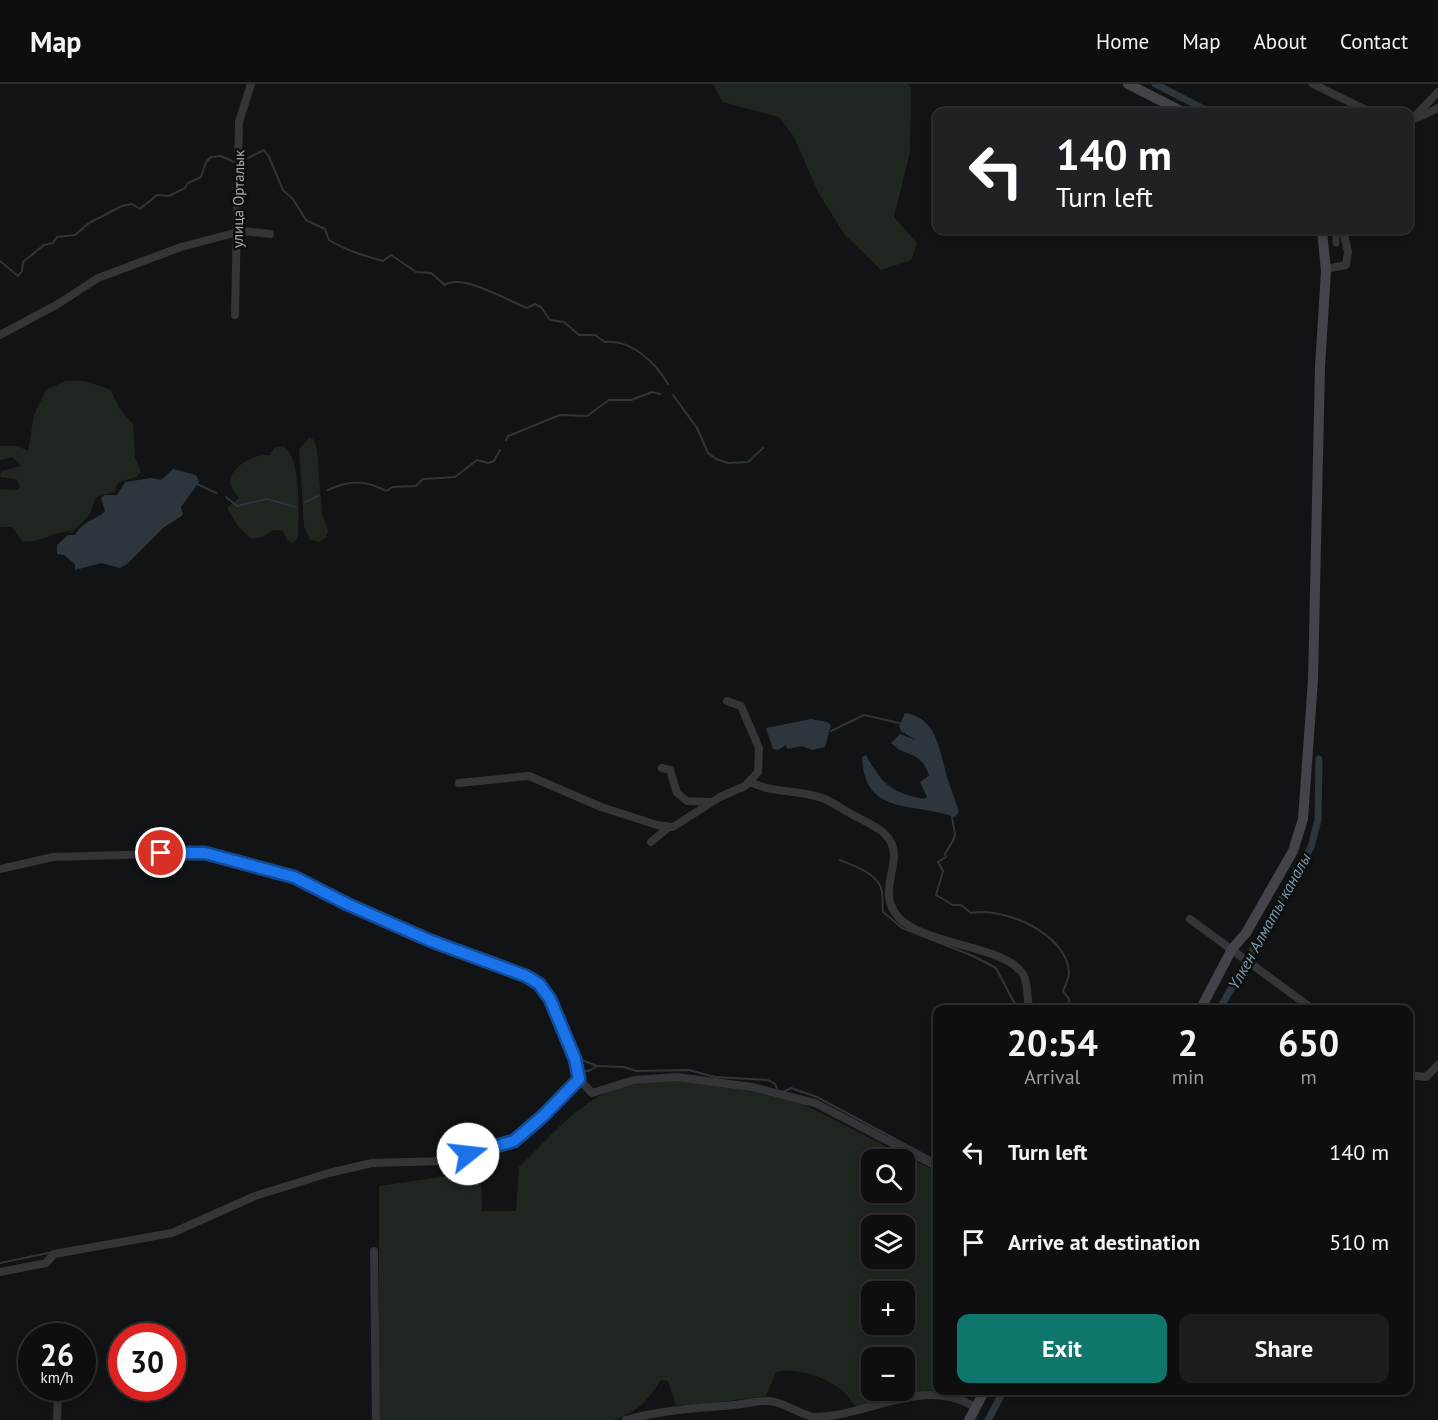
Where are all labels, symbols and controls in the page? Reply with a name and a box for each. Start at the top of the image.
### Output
text: Map [30,23,81,60]
text: Home [1096,28,1149,55]
text: Map [1182,28,1221,55]
text: About [1254,28,1307,55]
text: Contact [1340,28,1408,55]
text: 140 m [1056,127,1172,182]
icon: left [957,132,1035,210]
street label: улица Орталык [228,149,248,248]
text: Turn left [1056,180,1153,214]
pin [135,827,186,878]
icon: arrive [144,836,177,869]
water label: Үлкен Алматы каналы [1223,849,1315,993]
text: 20:54 [1007,1019,1098,1066]
text: 2 [1178,1019,1198,1066]
text: 650 [1278,1019,1339,1066]
text: Arrival [1024,1064,1080,1090]
text: min [1172,1064,1204,1090]
text: m [1301,1064,1317,1090]
position arrow [436,1122,500,1186]
icon: left [957,1136,990,1169]
text: Turn left [1008,1138,1088,1166]
text: 140 m [1329,1138,1389,1166]
map controls [861,1149,915,1401]
button: search [861,1149,915,1203]
button: layers [861,1215,915,1269]
icon: arrive [957,1226,990,1259]
text: Arrive at destination [1008,1228,1200,1256]
text: 510 m [1329,1228,1389,1256]
button: + [861,1281,915,1335]
button: Exit [957,1314,1167,1383]
button: Share [1179,1314,1389,1383]
speed limit sign: 30 [108,1323,186,1401]
text: 26 [40,1335,74,1374]
button: − [861,1347,915,1401]
text: km/h [41,1368,73,1387]

